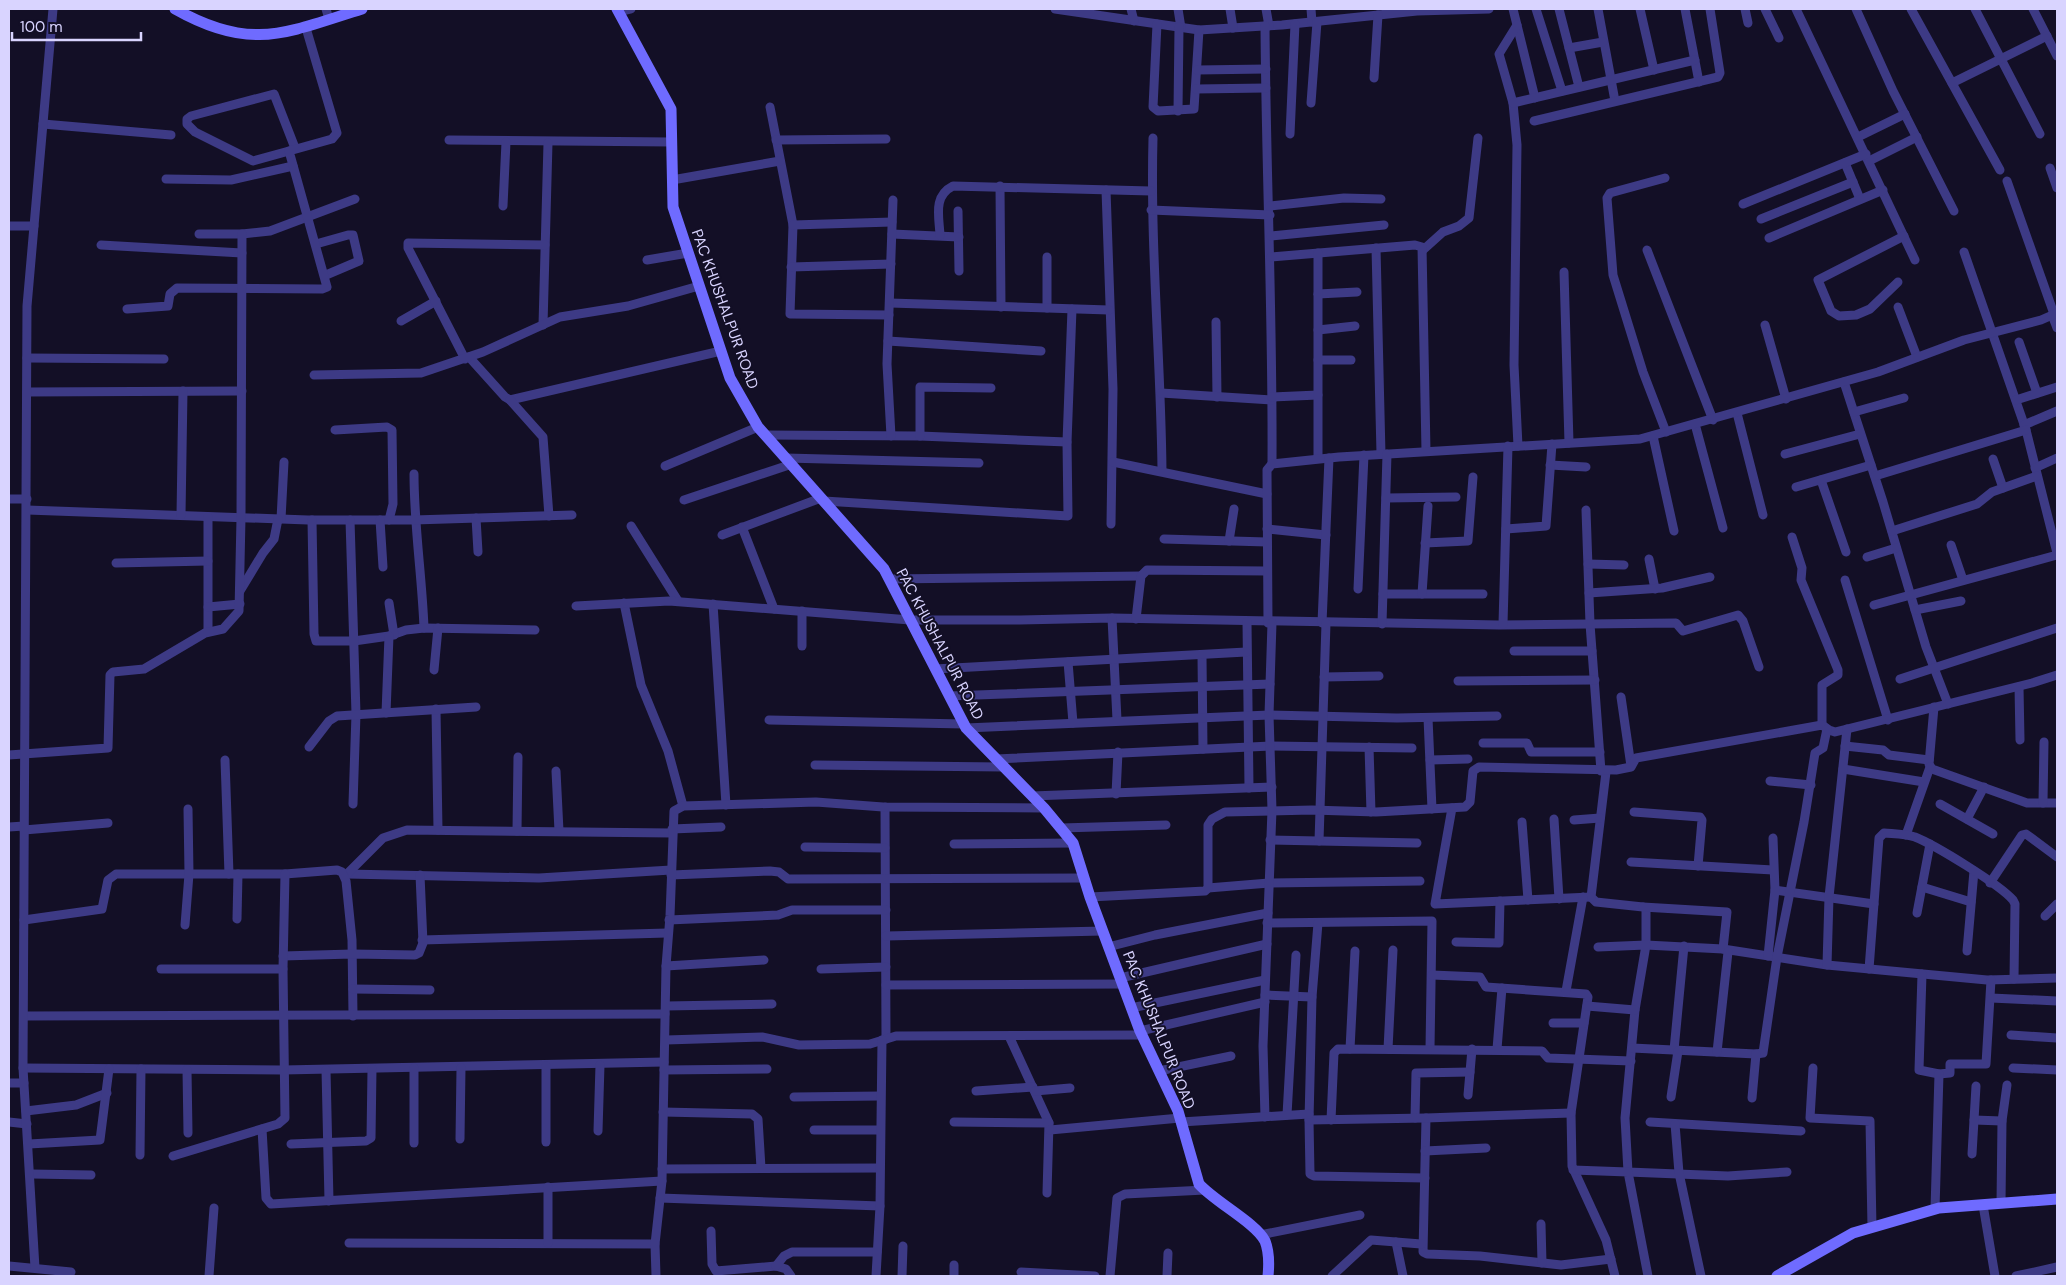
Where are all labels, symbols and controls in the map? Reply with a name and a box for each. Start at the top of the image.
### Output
scale bar [12,10,141,42]
text: 100 m [20,17,63,37]
street label: PAC KHUSHALPUR ROAD [687,226,763,392]
street label: PAC KHUSHALPUR ROAD [892,565,988,723]
street label: PAC KHUSHALPUR ROAD [1118,948,1200,1112]

